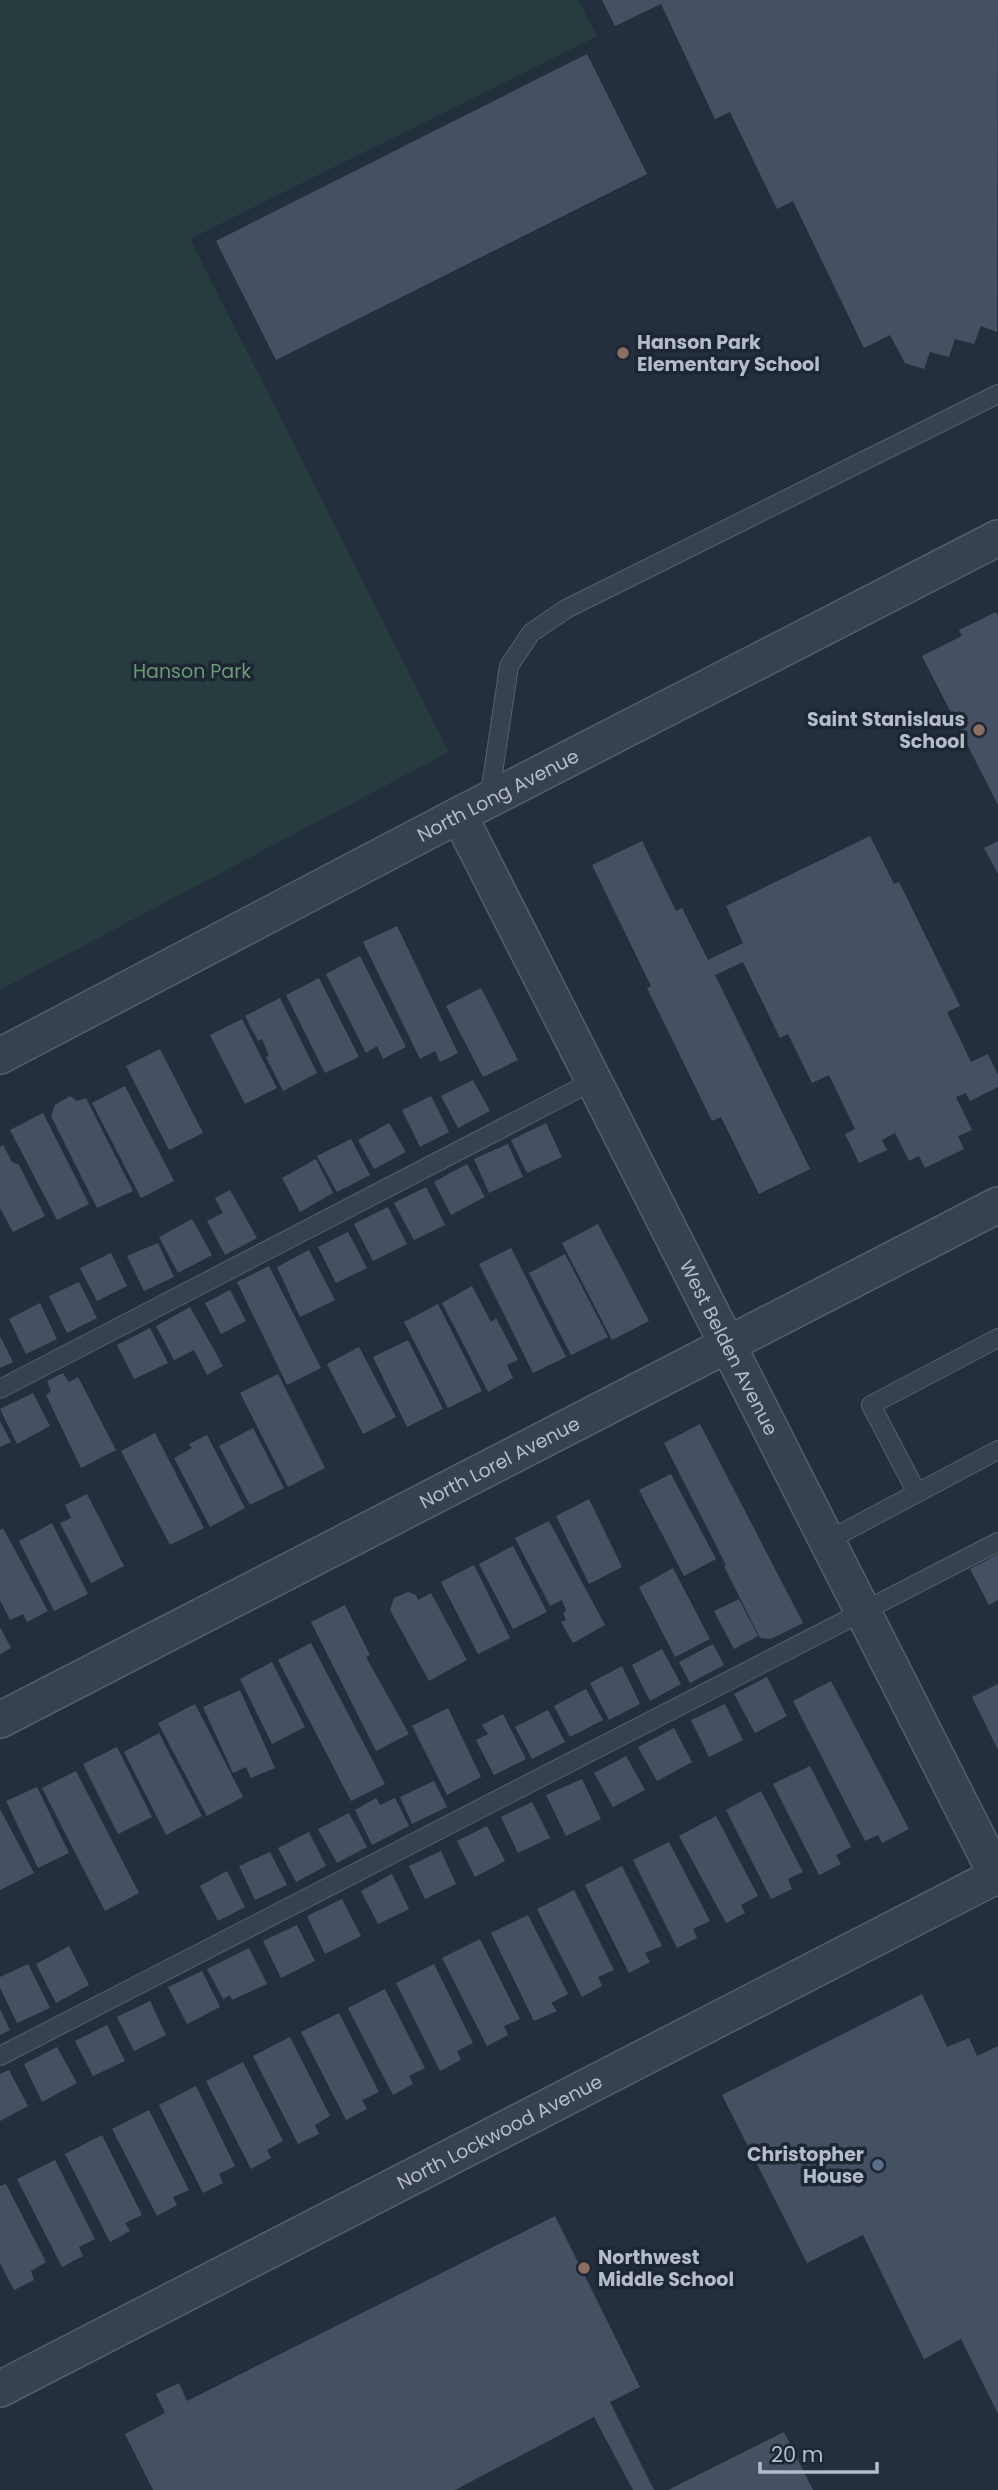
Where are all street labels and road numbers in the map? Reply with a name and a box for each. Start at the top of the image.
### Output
street label: North Long Avenue [412,743,584,849]
street label: West Belden Avenue [673,1255,784,1440]
street label: North Lorel Avenue [415,1410,585,1515]
street label: North Lockwood Avenue [392,2068,607,2196]

